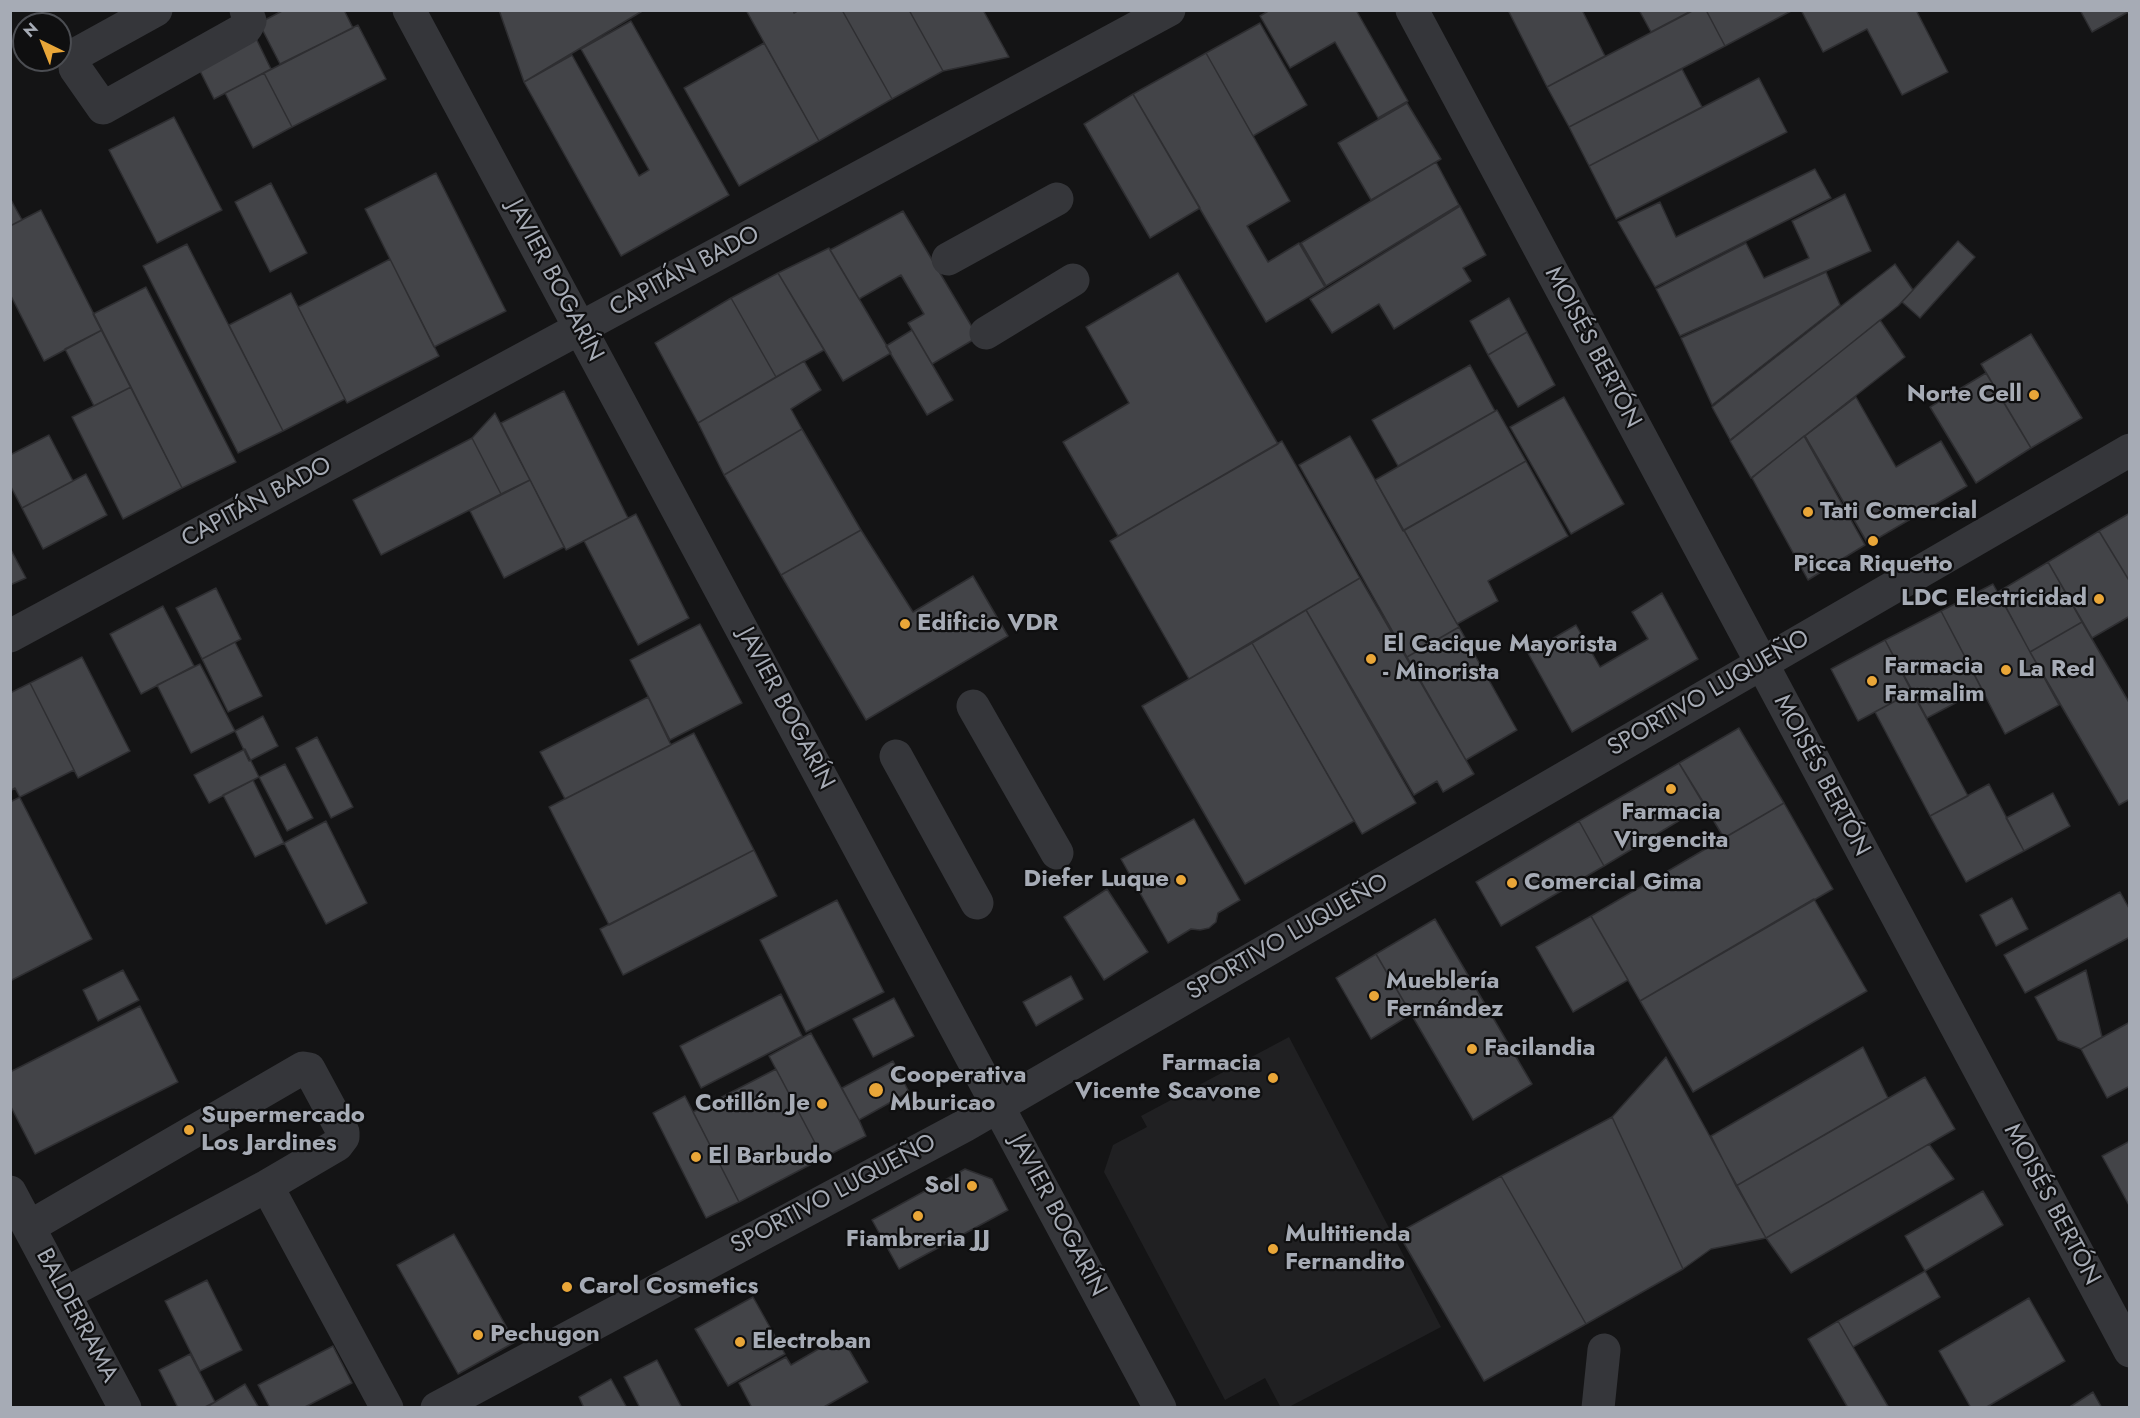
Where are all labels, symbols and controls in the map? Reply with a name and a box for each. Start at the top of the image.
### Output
north arrow [12,12,72,72]
text: N [18,17,43,43]
street label: JAVIER BOGARÍN [499,195,609,367]
street label: CAPITÁN BADO [605,220,765,324]
street label: MOISÉS BERTÓN [1537,262,1647,434]
place label: Norte Cell [1907,381,2022,409]
marker: Norte Cell [2027,388,2041,402]
street label: CAPITÁN BADO [177,451,337,555]
place label: Tati Comercial [1820,498,1977,526]
marker: Tati Comercial [1801,505,1815,519]
marker: Picca Riquetto [1866,534,1880,548]
place label: Picca Riquetto [1793,551,1953,579]
place label: LDC Electricidad [1901,585,2087,613]
marker: LDC Electricidad [2092,592,2106,606]
place label: Edificio VDR [917,610,1058,638]
marker: Edificio VDR [898,617,912,631]
street label: JAVIER BOGARÍN [730,623,840,795]
street label: SPORTIVO LUQUEÑO [1603,625,1815,763]
place label: El Cacique Mayorista - Minorista [1383,631,1617,687]
marker: El Cacique Mayorista - Minorista [1364,652,1378,666]
place label: Farmacia Farmalim [1884,653,1985,709]
place label: La Red [2018,656,2095,684]
marker: La Red [1999,663,2013,677]
marker: Farmacia Farmalim [1865,674,1879,688]
street label: MOISÉS BERTÓN [1766,690,1876,862]
marker: Farmacia Virgencita [1664,782,1678,796]
place label: Farmacia Virgencita [1613,799,1729,855]
place label: Diefer Luque [1024,866,1169,894]
street label: SPORTIVO LUQUEÑO [1182,869,1394,1007]
place label: Comercial Gima [1524,869,1702,897]
marker: Diefer Luque [1174,873,1188,887]
marker: Comercial Gima [1505,876,1519,890]
place label: Mueblería Fernández [1386,968,1504,1024]
marker: Mueblería Fernández [1367,989,1381,1003]
place label: Facilandia [1484,1035,1596,1063]
marker: Facilandia [1465,1042,1479,1056]
place label: Farmacia Vicente Scavone [1075,1050,1261,1106]
place label: Cooperativa Mburicao [890,1062,1026,1118]
marker: Farmacia Vicente Scavone [1266,1071,1280,1085]
marker: Cooperativa Mburicao [867,1081,885,1099]
place label: Cotillón Je [695,1090,810,1118]
marker: Cotillón Je [815,1097,829,1111]
place label: Supermercado Los Jardines [201,1102,365,1158]
street label: MOISÉS BERTÓN [1996,1119,2106,1291]
marker: Supermercado Los Jardines [182,1123,196,1137]
street label: SPORTIVO LUQUEÑO [727,1129,941,1261]
street label: JAVIER BOGARÍN [1002,1130,1112,1302]
place label: El Barbudo [708,1143,832,1171]
marker: El Barbudo [689,1150,703,1164]
place label: Sol [924,1172,960,1200]
marker: Sol [965,1179,979,1193]
marker: Fiambreria JJ [911,1209,925,1223]
place label: Multitienda Fernandito [1285,1221,1410,1277]
place label: Fiambreria JJ [846,1226,990,1254]
marker: Multitienda Fernandito [1266,1242,1280,1256]
street label: BALDERRAMA [29,1244,123,1388]
place label: Carol Cosmetics [579,1273,759,1301]
marker: Carol Cosmetics [560,1280,574,1294]
place label: Pechugon [490,1321,600,1349]
marker: Pechugon [471,1328,485,1342]
place label: Electroban [752,1328,871,1356]
marker: Electroban [733,1335,747,1349]

